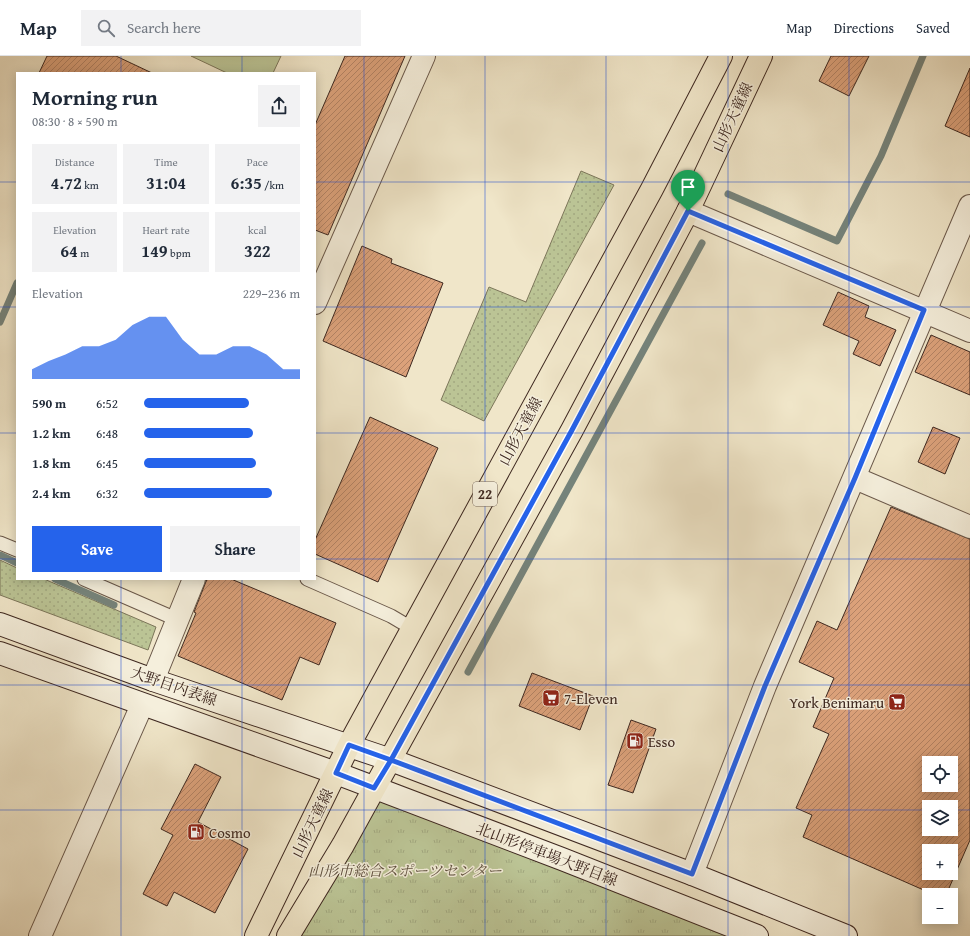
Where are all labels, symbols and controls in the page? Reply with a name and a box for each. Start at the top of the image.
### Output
search box [81,10,361,46]
text: Map [20,14,57,42]
icon: search [95,17,117,39]
text: Search here [127,17,201,38]
text: Map [786,18,812,38]
text: Directions [834,18,894,38]
text: Saved [916,18,950,38]
street label: 山形天童線 [707,79,757,155]
text: Morning run [32,81,158,113]
button: share [258,85,300,127]
text: 08:30 · 8 × 590 m [32,112,118,131]
text: Distance [55,154,94,170]
text: Time [154,154,178,170]
text: Pace [247,154,268,170]
text: 4.72 [51,170,82,195]
text: 31:04 [146,170,186,195]
text: 6:35 [231,170,262,195]
pin [671,170,705,211]
icon: arrive [677,176,699,198]
text: km [82,177,99,193]
text: /km [262,177,284,193]
text: Elevation [53,222,96,238]
text: Heart rate [142,222,190,238]
text: kcal [248,222,267,238]
text: 64 [60,238,78,263]
text: 149 [141,238,168,263]
text: 322 [244,238,271,263]
text: m [78,245,89,261]
text: bpm [168,245,191,261]
text: Elevation [32,284,83,303]
text: 229–236 m [243,284,300,303]
street label: 山形天童線 [493,393,547,469]
text: 590 m [32,394,66,413]
text: 6:52 [96,394,118,413]
text: 1.2 km [32,424,71,443]
text: 6:48 [96,424,118,443]
text: 1.8 km [32,454,71,473]
text: 6:45 [96,454,118,473]
road number: 22 [473,482,497,506]
text: 2.4 km [32,484,71,503]
text: 6:32 [96,484,118,503]
button: Save [32,526,162,572]
button: Share [170,526,300,572]
street label: 大野目内表線 [128,661,220,711]
supermarket icon: 7-Eleven [541,688,561,708]
place label: 7-Eleven [564,688,618,709]
place label: York Benimaru [789,692,885,713]
supermarket icon: York Benimaru [887,692,907,712]
fuel station icon: Esso [625,731,645,751]
place label: Esso [648,731,675,752]
map controls [922,756,958,924]
button: locate [922,756,958,792]
street label: 山形天童線 [286,785,338,861]
button: layers [922,800,958,836]
street label: 北山形停車場大野目線 [473,817,621,891]
fuel station icon: Cosmo [186,822,206,842]
place label: Cosmo [209,822,251,843]
button: + [922,844,958,880]
park label: 山形市総合スポーツセンター [308,860,502,881]
button: − [922,888,958,924]

